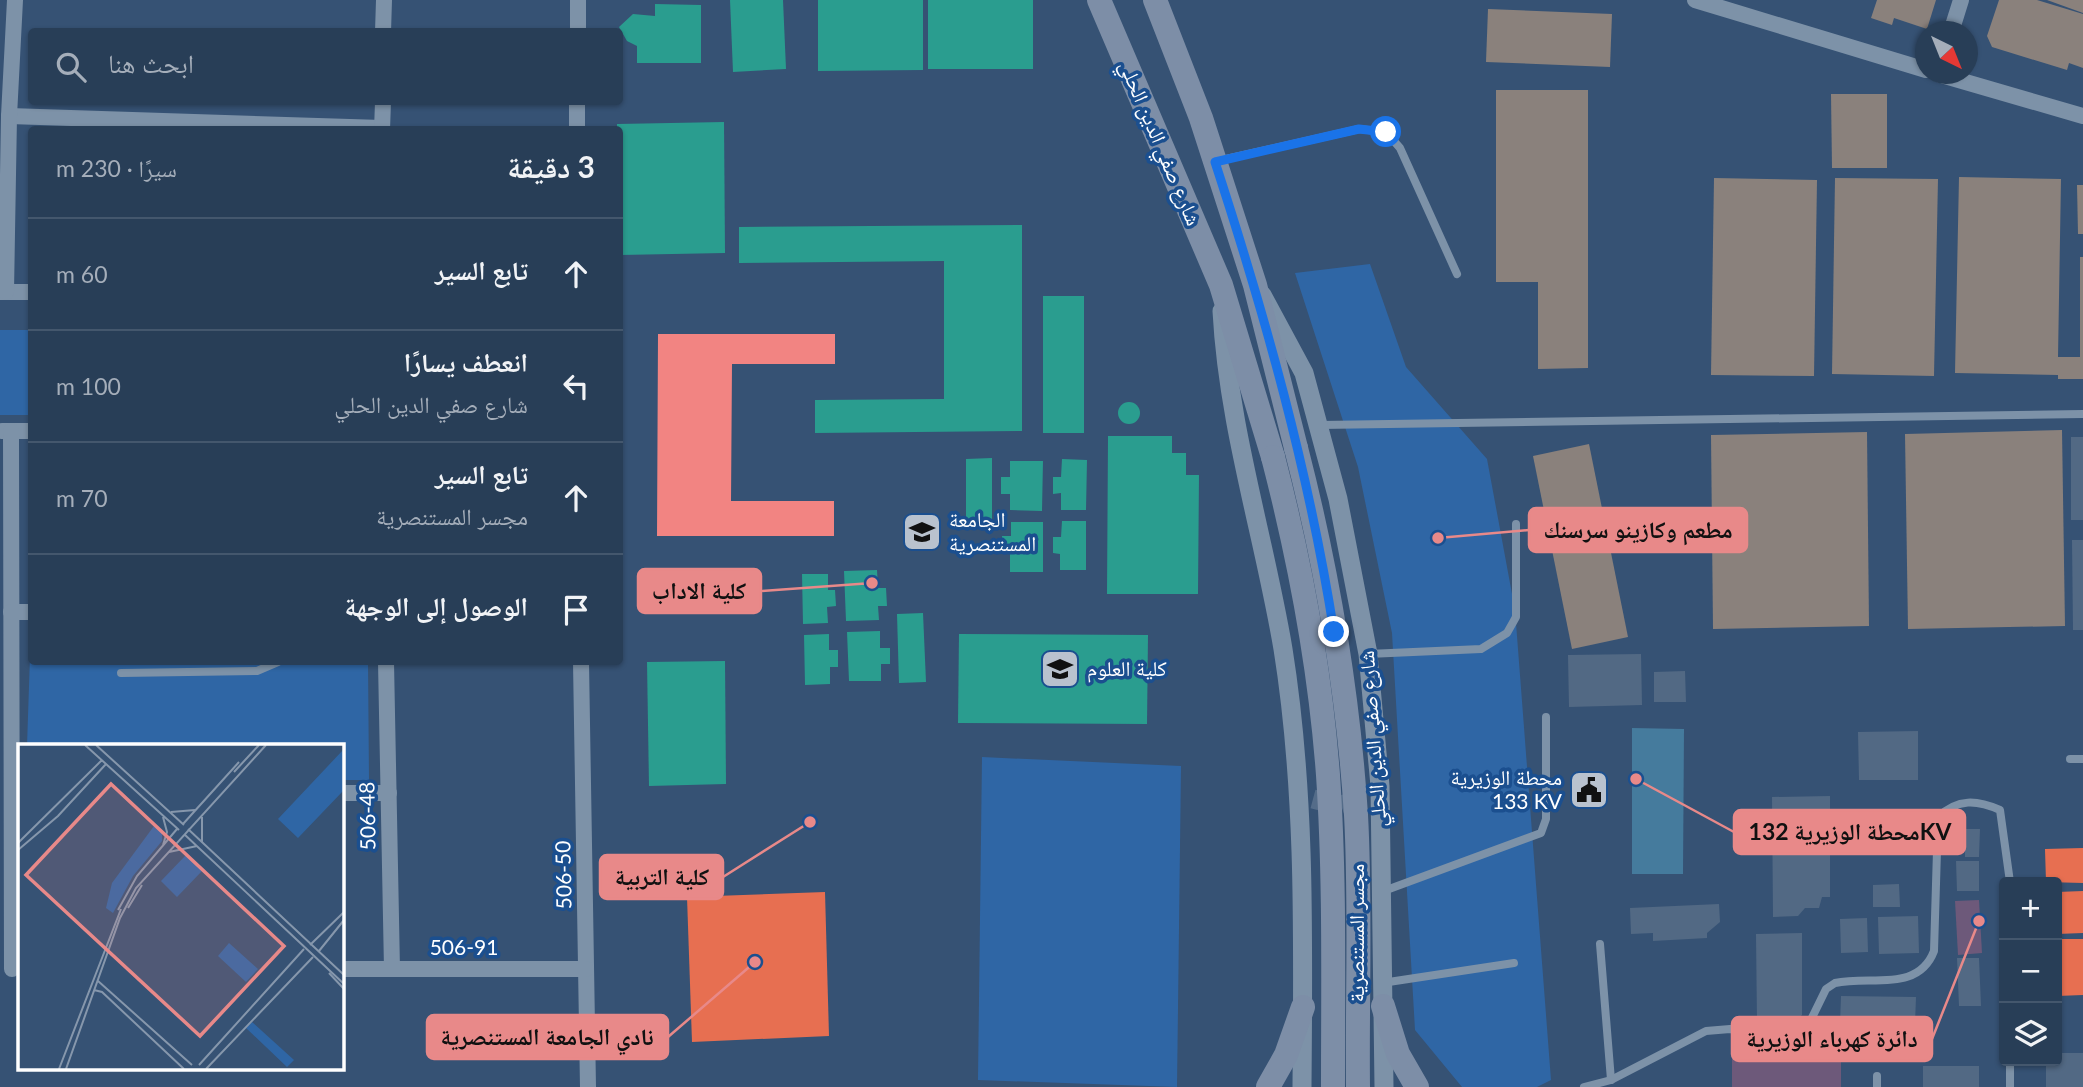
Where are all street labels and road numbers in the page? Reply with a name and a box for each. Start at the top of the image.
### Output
street label: شارع صفي الدين الحلي [1110,56,1207,231]
street label: شارع صفي الدين الحلي [1353,650,1395,828]
street label: 506-48 [353,781,380,851]
street label: 506-50 [549,840,576,910]
street label: مجسر المستنصرية [1343,864,1368,1002]
street label: 506-91 [430,934,498,959]

